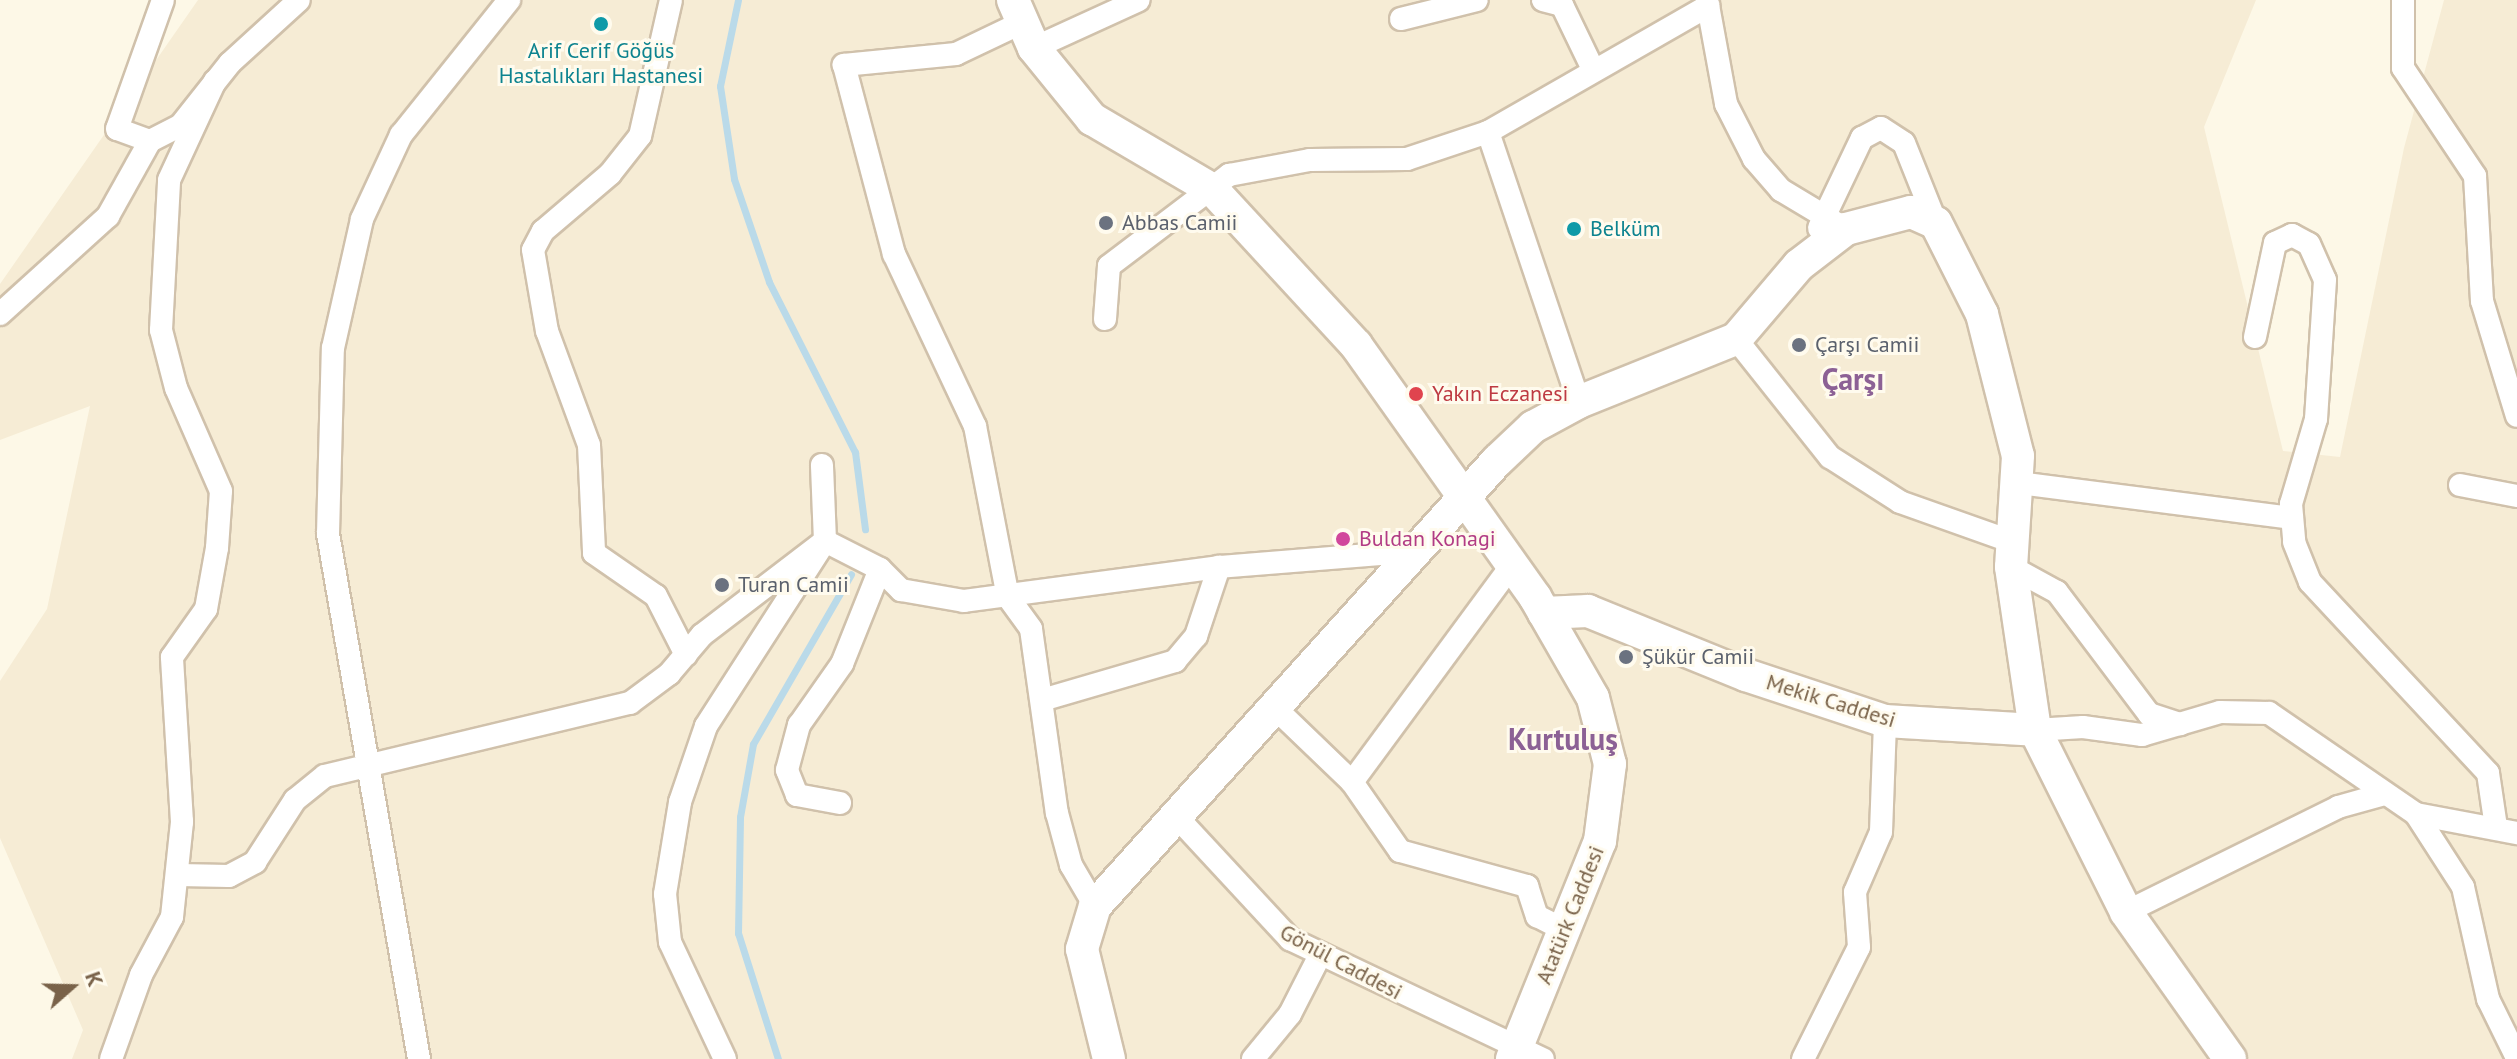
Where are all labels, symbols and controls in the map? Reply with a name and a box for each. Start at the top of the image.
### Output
marker: Arif Cerif Göğüs Hastalıkları Hastanesi [592,15,610,33]
place label: Arif Cerif Göğüs Hastalıkları Hastanesi [499,37,703,88]
place label: Abbas Camii [1122,210,1237,236]
marker: Abbas Camii [1097,214,1115,232]
place label: Belküm [1590,216,1661,242]
marker: Belküm [1565,220,1583,238]
place label: Çarşı Camii [1815,332,1919,358]
marker: Çarşı Camii [1790,336,1808,354]
district label: Çarşı [1822,361,1884,397]
place label: Yakın Eczanesi [1432,381,1568,407]
marker: Yakın Eczanesi [1407,385,1425,403]
place label: Buldan Konagi [1359,526,1496,552]
marker: Buldan Konagi [1334,530,1352,548]
place label: Turan Camii [738,572,849,598]
marker: Turan Camii [713,576,731,594]
place label: Şükür Camii [1642,644,1754,670]
marker: Şükür Camii [1617,648,1635,666]
street label: Mekik Caddesi [1763,669,1899,733]
district label: Kurtuluş [1508,721,1618,757]
street label: Atatürk Caddesi [1530,842,1610,988]
street label: Gönül Caddesi [1275,919,1407,1005]
north arrow [32,947,112,1027]
text: K [79,968,110,990]

